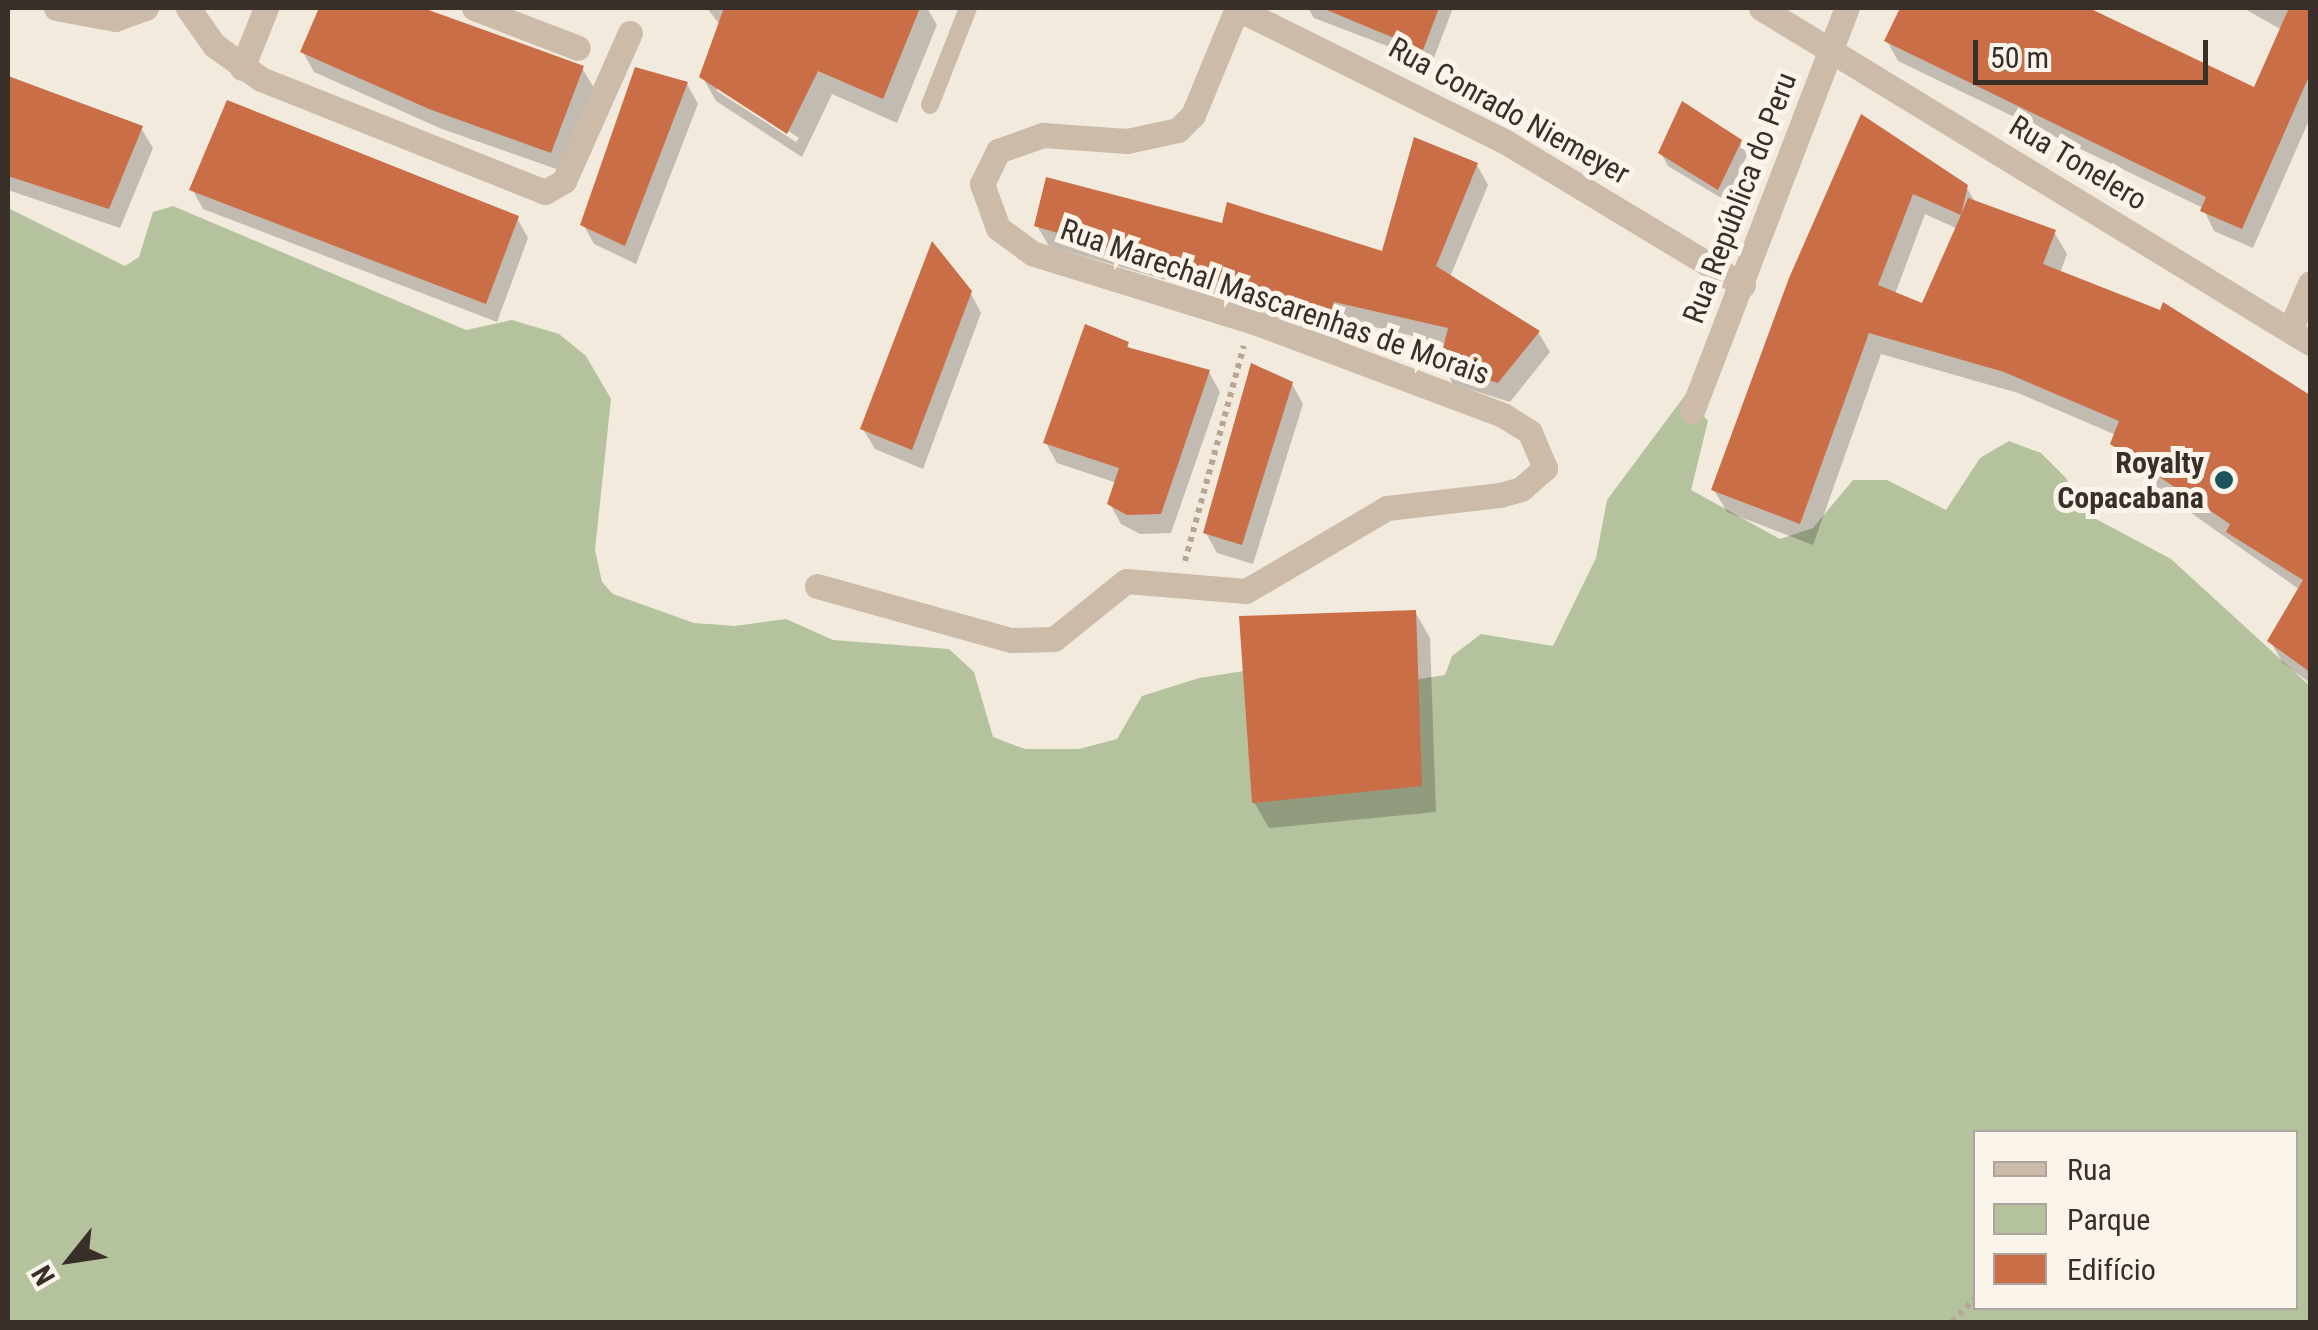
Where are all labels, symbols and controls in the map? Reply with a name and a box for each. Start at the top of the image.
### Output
scale bar [1978,20,2213,82]
street label: Rua Conrado Niemeyer [1382,30,1636,192]
text: 50 m [1990,40,2049,75]
street label: Rua República do Peru [1676,68,1804,328]
street label: Rua Tonelero [2003,108,2153,218]
street label: Rua Marechal Mascarenhas de Morais [1056,212,1494,392]
place label: Royalty Copacabana [2057,445,2204,516]
marker: Royalty Copacabana [2213,469,2235,491]
legend [1973,1130,2298,1310]
text: Rua [2067,1152,2112,1187]
text: Parque [2067,1202,2150,1237]
north arrow [20,1210,120,1310]
text: Edifício [2067,1252,2156,1287]
text: N [25,1260,62,1291]

